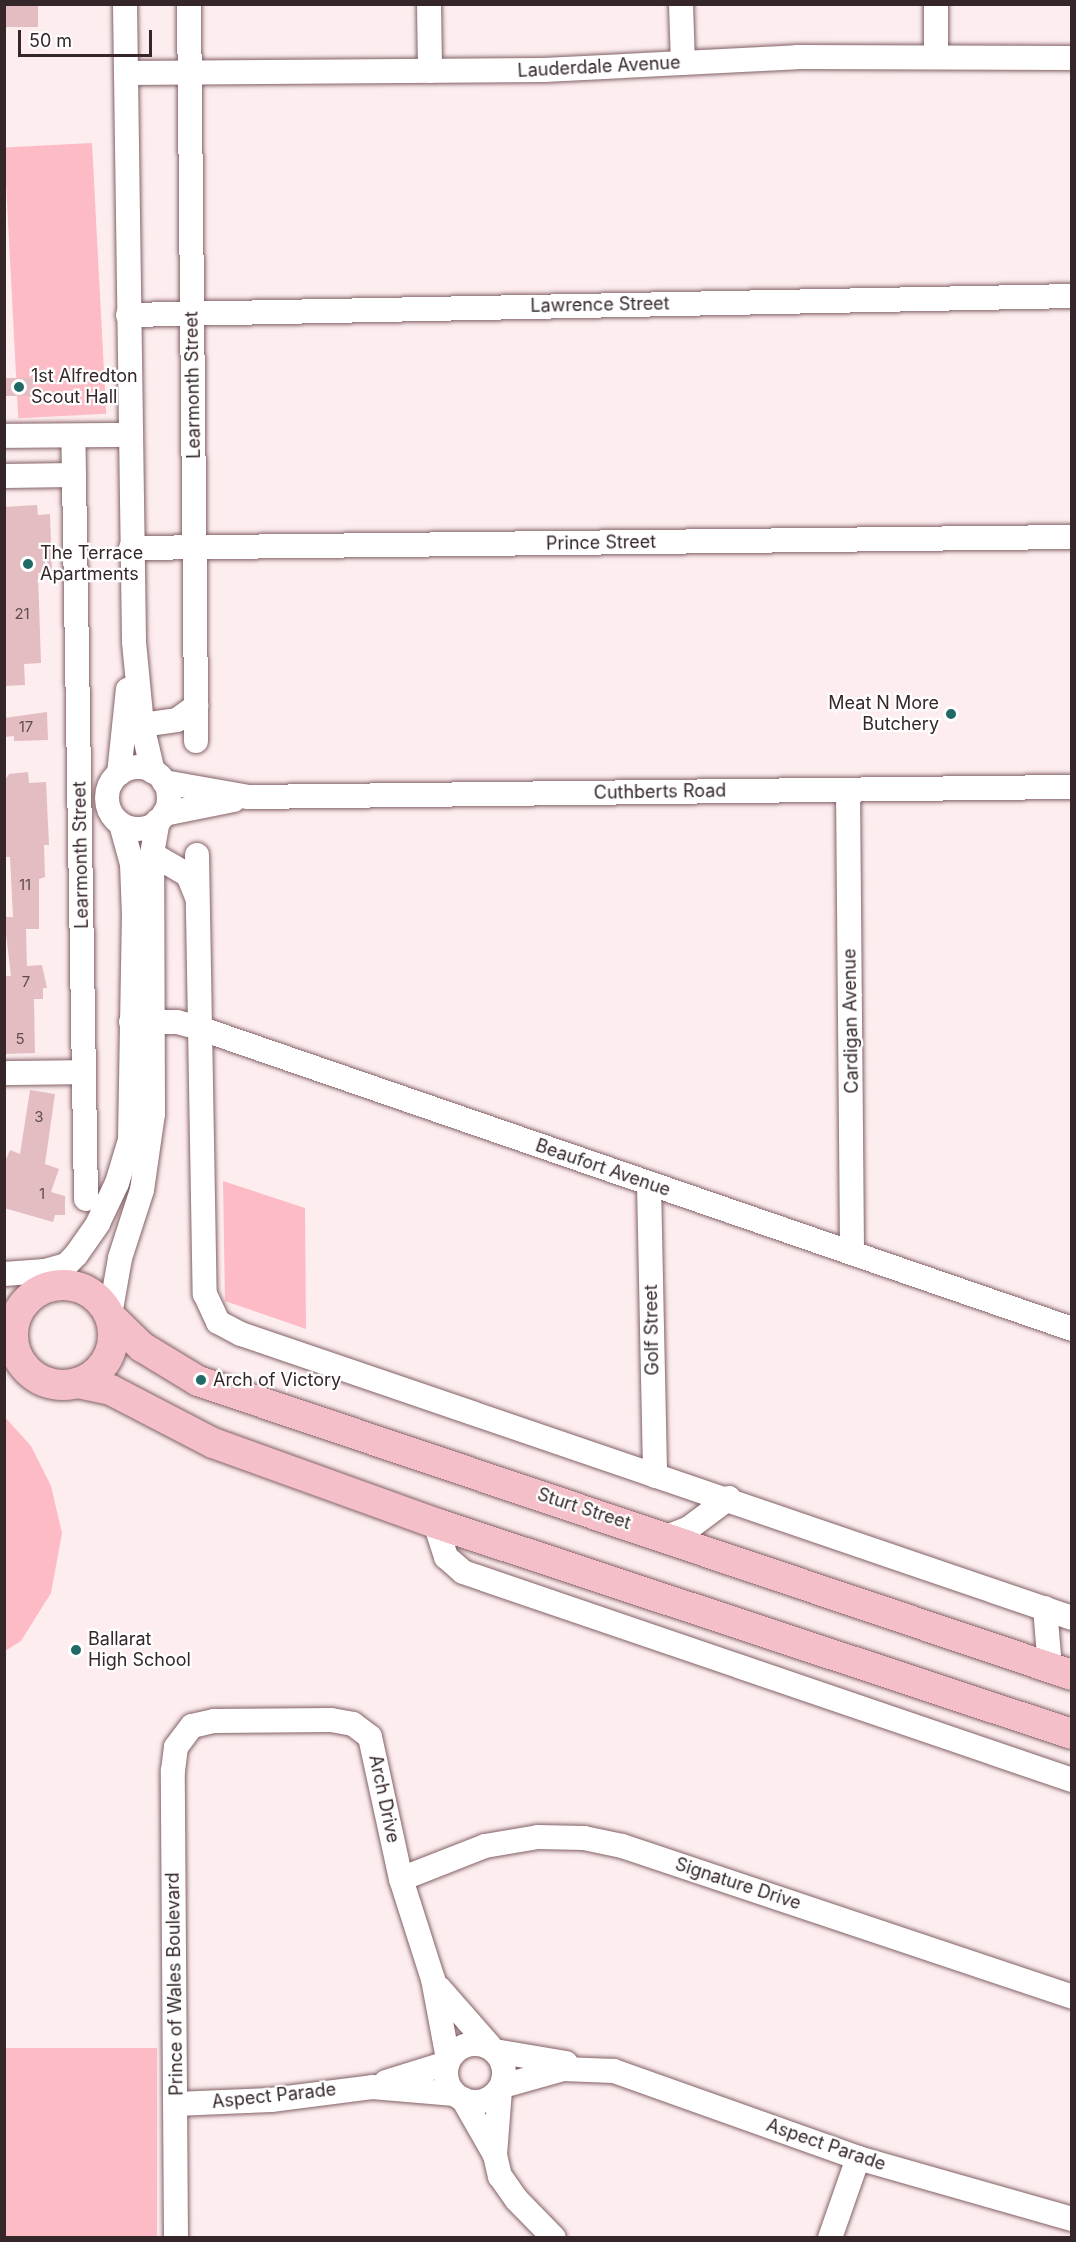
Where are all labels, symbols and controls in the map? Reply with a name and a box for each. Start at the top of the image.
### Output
scale bar [21,18,154,56]
text: 50 m [29,30,72,51]
street label: Lauderdale Avenue [517,52,681,82]
street label: Lawrence Street [530,293,670,317]
street label: Learmonth Street [181,311,205,459]
place label: 1st Alfredton Scout Hall [31,366,138,409]
marker: 1st Alfredton Scout Hall [12,380,26,394]
street label: Prince Street [546,531,656,555]
place label: The Terrace Apartments [40,543,143,586]
marker: The Terrace Apartments [21,557,35,571]
house number: 21 [14,605,30,623]
place label: Meat N More Butchery [828,693,939,736]
marker: Meat N More Butchery [944,707,958,721]
house number: 17 [19,718,33,736]
street label: Cuthberts Road [594,780,726,804]
street label: Learmonth Street [69,781,93,929]
house number: 11 [19,876,31,894]
street label: Cardigan Avenue [839,948,863,1094]
house number: 7 [22,973,30,991]
house number: 5 [15,1030,25,1048]
house number: 3 [34,1108,44,1126]
street label: Beaufort Avenue [533,1135,673,1201]
house number: 1 [39,1185,45,1203]
street label: Golf Street [640,1284,664,1376]
place label: Arch of Victory [213,1369,341,1391]
marker: Arch of Victory [194,1373,208,1387]
street label: Sturt Street [535,1484,633,1534]
place label: Ballarat High School [88,1629,191,1672]
marker: Ballarat High School [69,1643,83,1657]
street label: Arch Drive [364,1753,404,1845]
street label: Signature Drive [672,1854,804,1914]
street label: Prince of Wales Boulevard [162,1872,188,2096]
street label: Aspect Parade [211,2079,337,2113]
street label: Aspect Parade [764,2114,888,2176]

